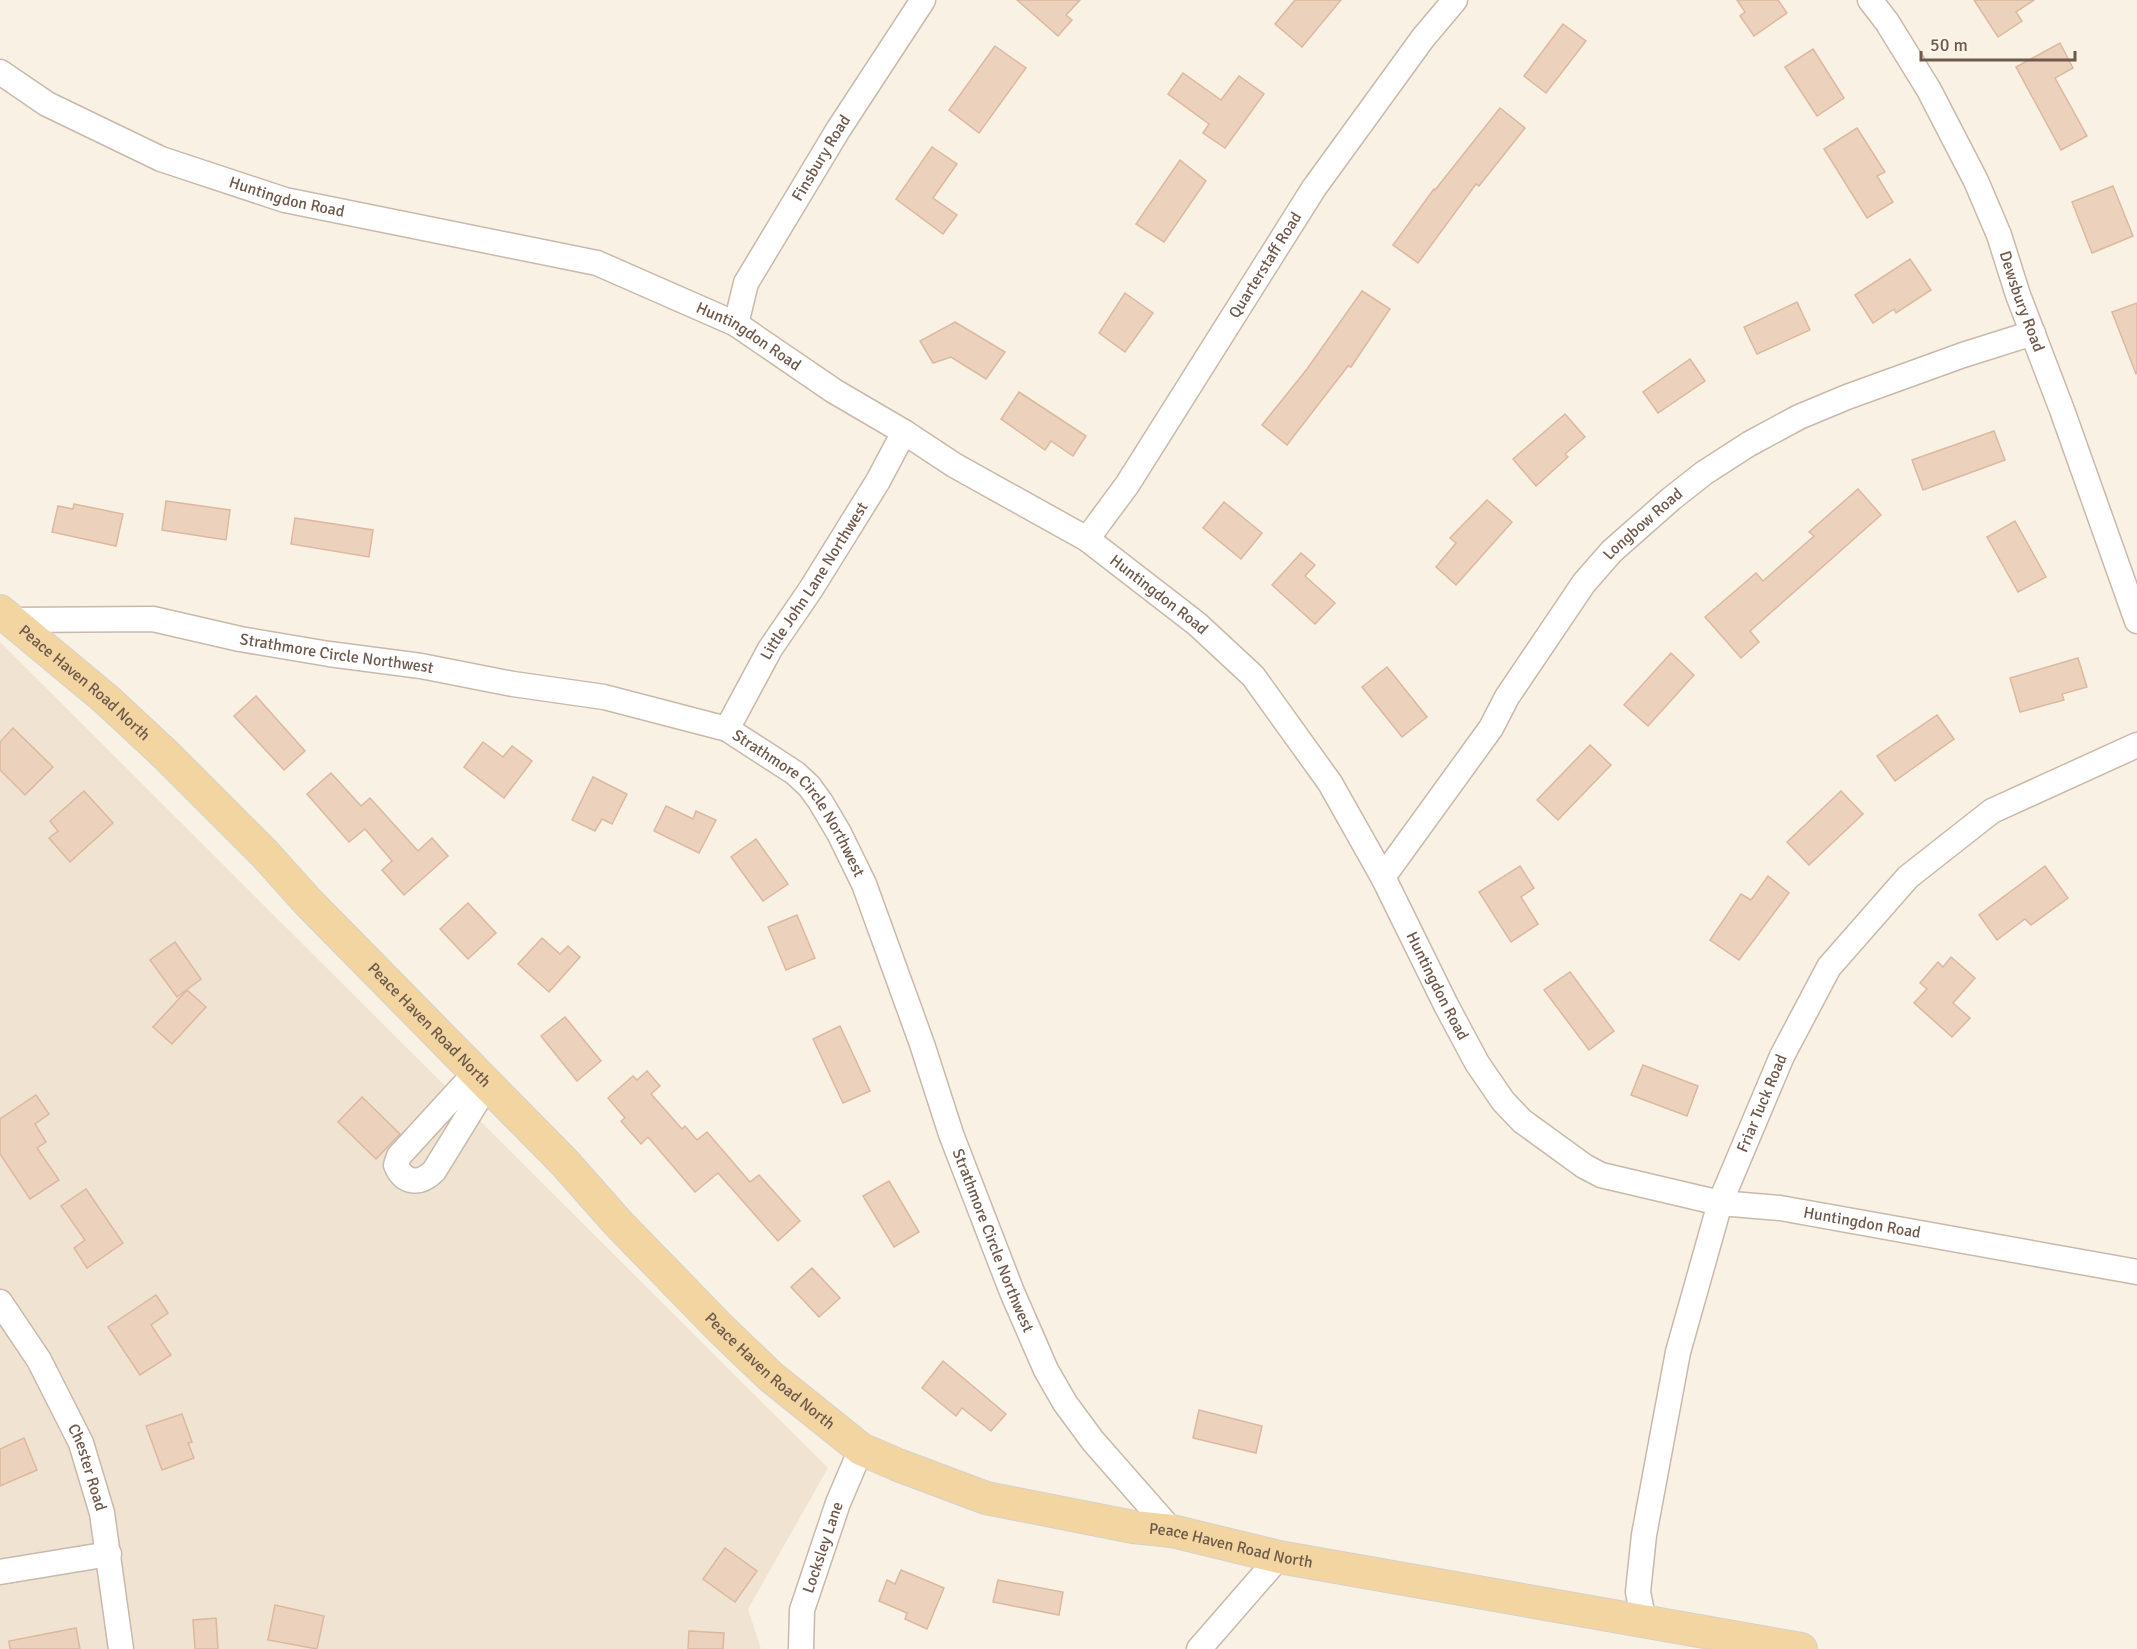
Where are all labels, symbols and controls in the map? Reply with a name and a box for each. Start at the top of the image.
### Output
scale bar [1921,24,2076,62]
text: 50 m [1930,34,1968,56]
street label: Finsbury Road [788,111,855,205]
street label: Huntingdon Road [226,172,346,222]
street label: Quarterstaff Road [1225,208,1306,322]
street label: Dewsbury Road [1995,249,2049,355]
street label: Huntingdon Road [693,298,805,375]
street label: Longbow Road [1599,484,1687,564]
street label: Little John Lane Northwest [756,498,873,663]
street label: Huntingdon Road [1106,550,1212,639]
street label: Peace Haven Road North [15,621,154,745]
street label: Strathmore Circle Northwest [238,629,436,678]
street label: Strathmore Circle Northwest [728,725,869,881]
street label: Huntingdon Road [1402,928,1473,1044]
street label: Peace Haven Road North [363,958,495,1092]
street label: Friar Tuck Road [1732,1051,1792,1155]
street label: Strathmore Circle Northwest [948,1146,1038,1336]
street label: Huntingdon Road [1802,1202,1922,1243]
street label: Peace Haven Road North [701,1308,839,1434]
street label: Chester Road [63,1420,111,1513]
street label: Locksley Lane [798,1499,848,1596]
street label: Peace Haven Road North [1148,1519,1314,1573]

